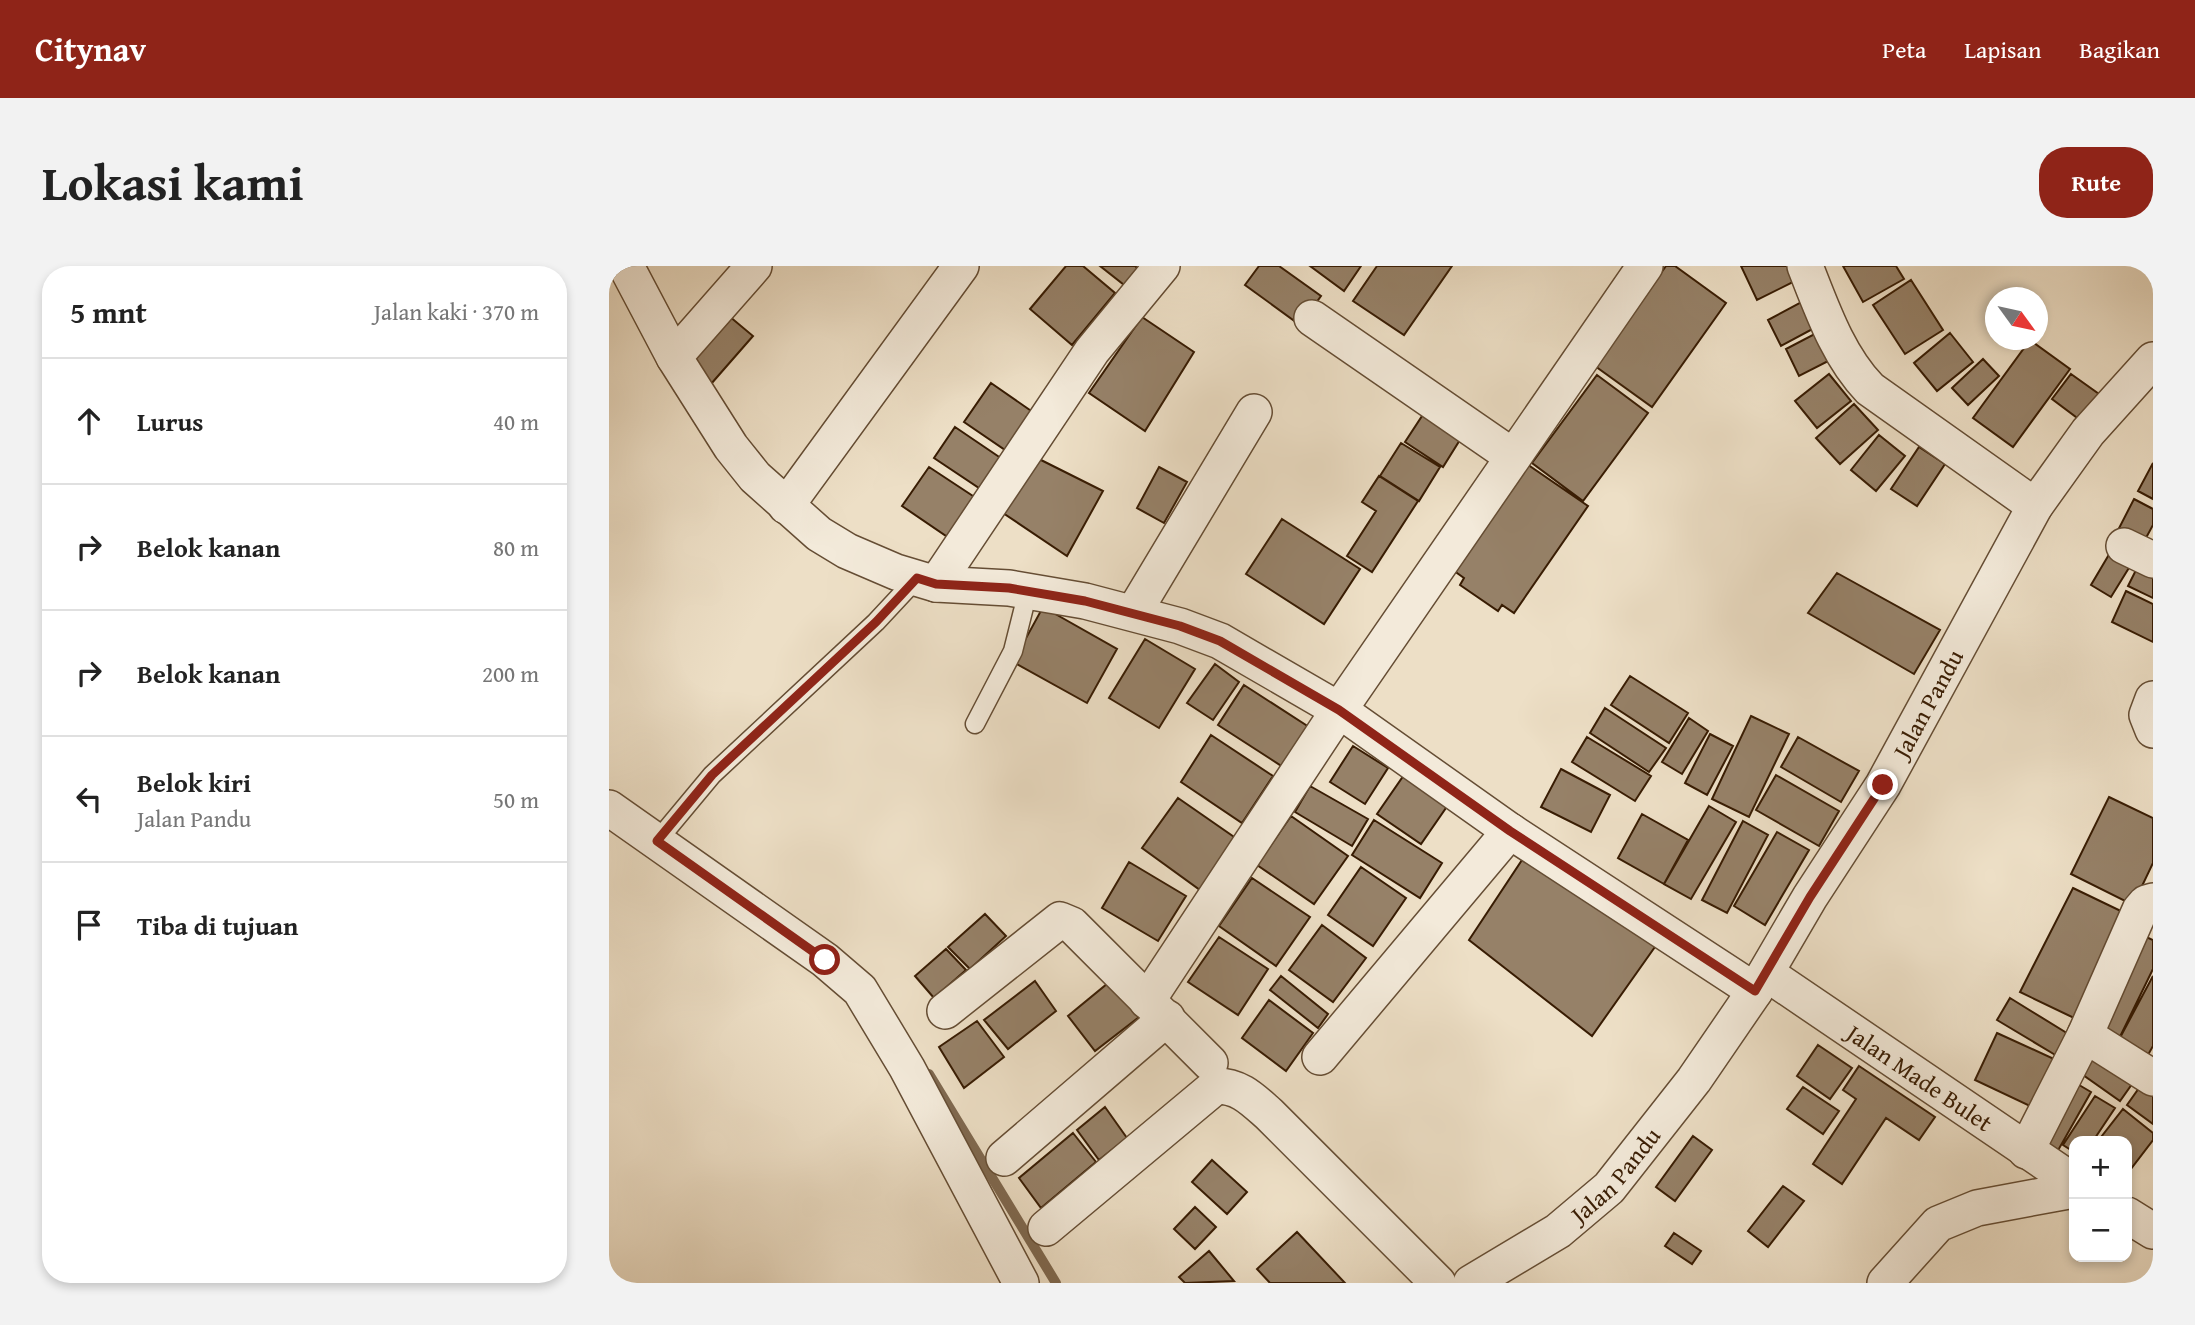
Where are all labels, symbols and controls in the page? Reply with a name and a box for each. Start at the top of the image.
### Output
text: Citynav [35,25,146,73]
text: Peta [1882,32,1926,67]
text: Lapisan [1964,32,2041,67]
text: Bagikan [2079,32,2160,67]
text: Lokasi kami [42,146,304,218]
button: Rute [2039,147,2153,218]
north arrow [1985,287,2048,350]
text: 5 mnt [70,290,147,334]
text: Jalan kaki · 370 m [374,295,539,328]
icon: ahead [70,402,108,440]
text: Lurus [137,402,203,441]
text: 40 m [493,405,539,438]
icon: right [70,528,108,566]
text: Belok kanan [137,528,280,567]
text: 80 m [493,531,539,564]
street label: Jalan Pandu [1882,643,1971,767]
icon: right [70,654,108,692]
text: Belok kanan [137,654,280,693]
text: 200 m [482,657,539,690]
text: Belok kiri [137,763,251,802]
route end [1867,769,1898,800]
icon: left [70,780,108,818]
text: 50 m [493,783,539,816]
text: Jalan Pandu [137,802,251,835]
icon: arrive [70,906,108,944]
text: Tiba di tujuan [137,906,298,945]
route start [809,944,840,975]
street label: Jalan Made Bulet [1838,1014,2000,1140]
street label: Jalan Pandu [1560,1119,1668,1233]
map controls [2069,1136,2132,1262]
button: + [2069,1136,2132,1199]
button: − [2069,1199,2132,1262]

